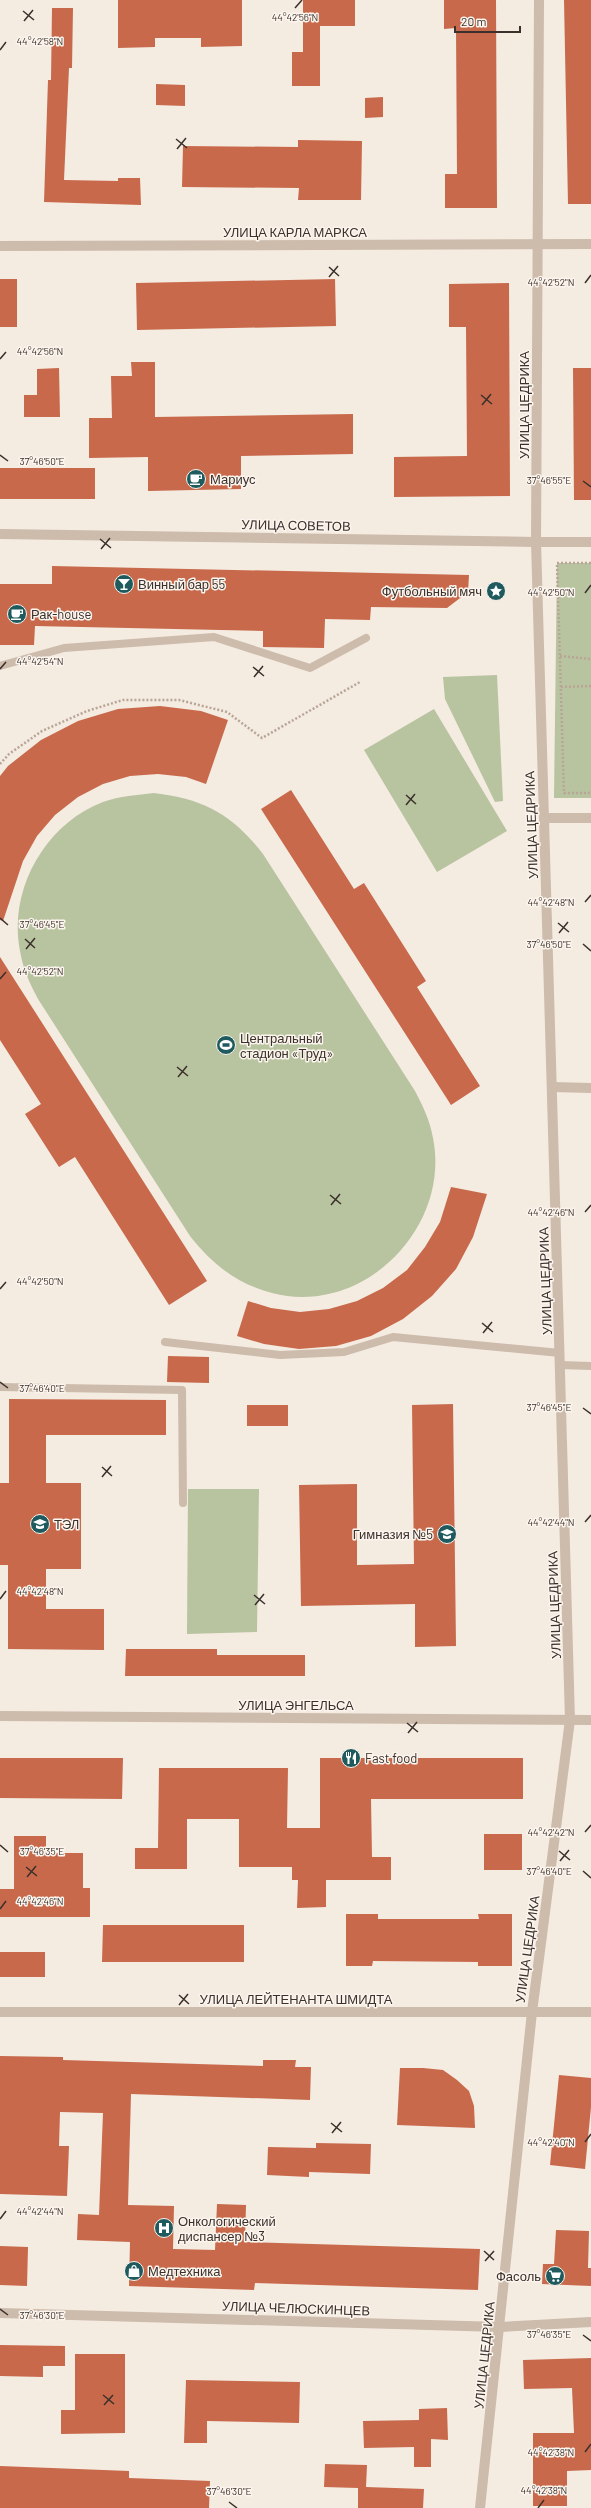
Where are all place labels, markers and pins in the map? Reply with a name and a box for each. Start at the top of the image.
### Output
cafe icon: Мариус [185,468,207,490]
place label: Мариус [210,471,256,487]
bar icon: Винный бар 55 [113,573,135,595]
place label: Винный бар 55 [138,576,225,592]
place icon: Футбольный мяч [485,580,507,602]
place label: Футбольный мяч [382,583,482,599]
cafe icon: Рак-house [6,603,28,625]
place label: Рак-house [31,606,92,622]
place label: Центральный стадион «Труд» [240,1030,333,1061]
sports icon: Центральный стадион «Труд» [215,1034,237,1056]
school or university icon: ТЭЛ [29,1513,51,1535]
place label: ТЭЛ [54,1516,79,1532]
school or university icon: Гимназия №5 [436,1523,458,1545]
place label: Гимназия №5 [353,1526,433,1542]
restaurant icon: Fast food [340,1747,362,1769]
place label: Fast food [365,1750,417,1766]
place label: Онкологический диспансер №3 [178,2213,276,2244]
hospital icon: Онкологический диспансер №3 [153,2217,175,2239]
shop icon: Медтехника [123,2260,145,2282]
place label: Медтехника [148,2263,221,2279]
supermarket icon: Фасоль [544,2265,566,2287]
place label: Фасоль [496,2268,541,2284]

